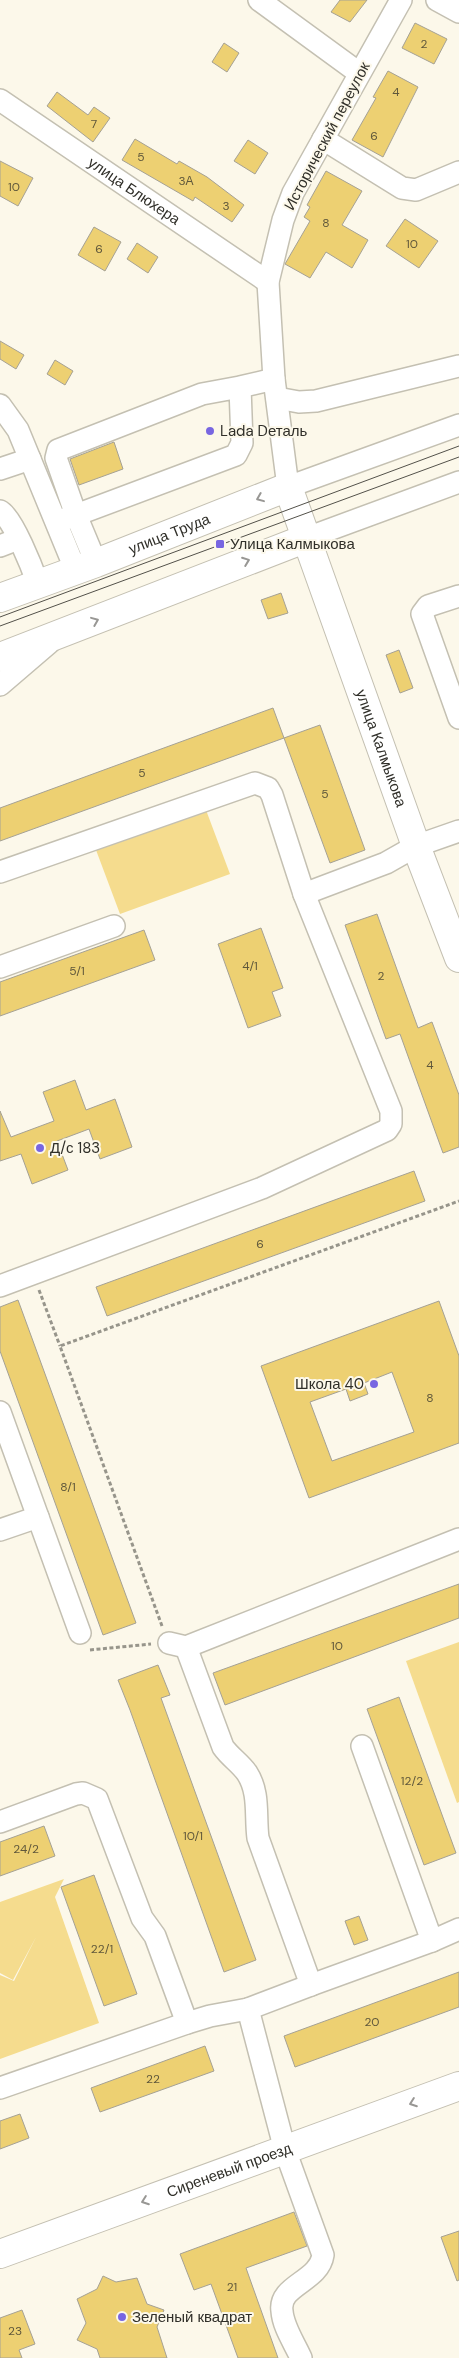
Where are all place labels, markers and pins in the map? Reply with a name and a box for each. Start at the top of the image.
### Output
place label: Lada Dеталь [220,421,308,441]
marker: Lada Dеталь [204,425,216,437]
place label: Улица Калмыкова [230,534,355,554]
marker: Улица Калмыкова [214,538,226,550]
place label: Д/с 183 [50,1138,100,1158]
marker: Д/с 183 [34,1142,46,1154]
place label: Школа 40 [295,1374,364,1394]
marker: Школа 40 [368,1378,380,1390]
place label: Зеленый квадрат [132,2307,252,2327]
marker: Зеленый квадрат [116,2311,128,2323]

